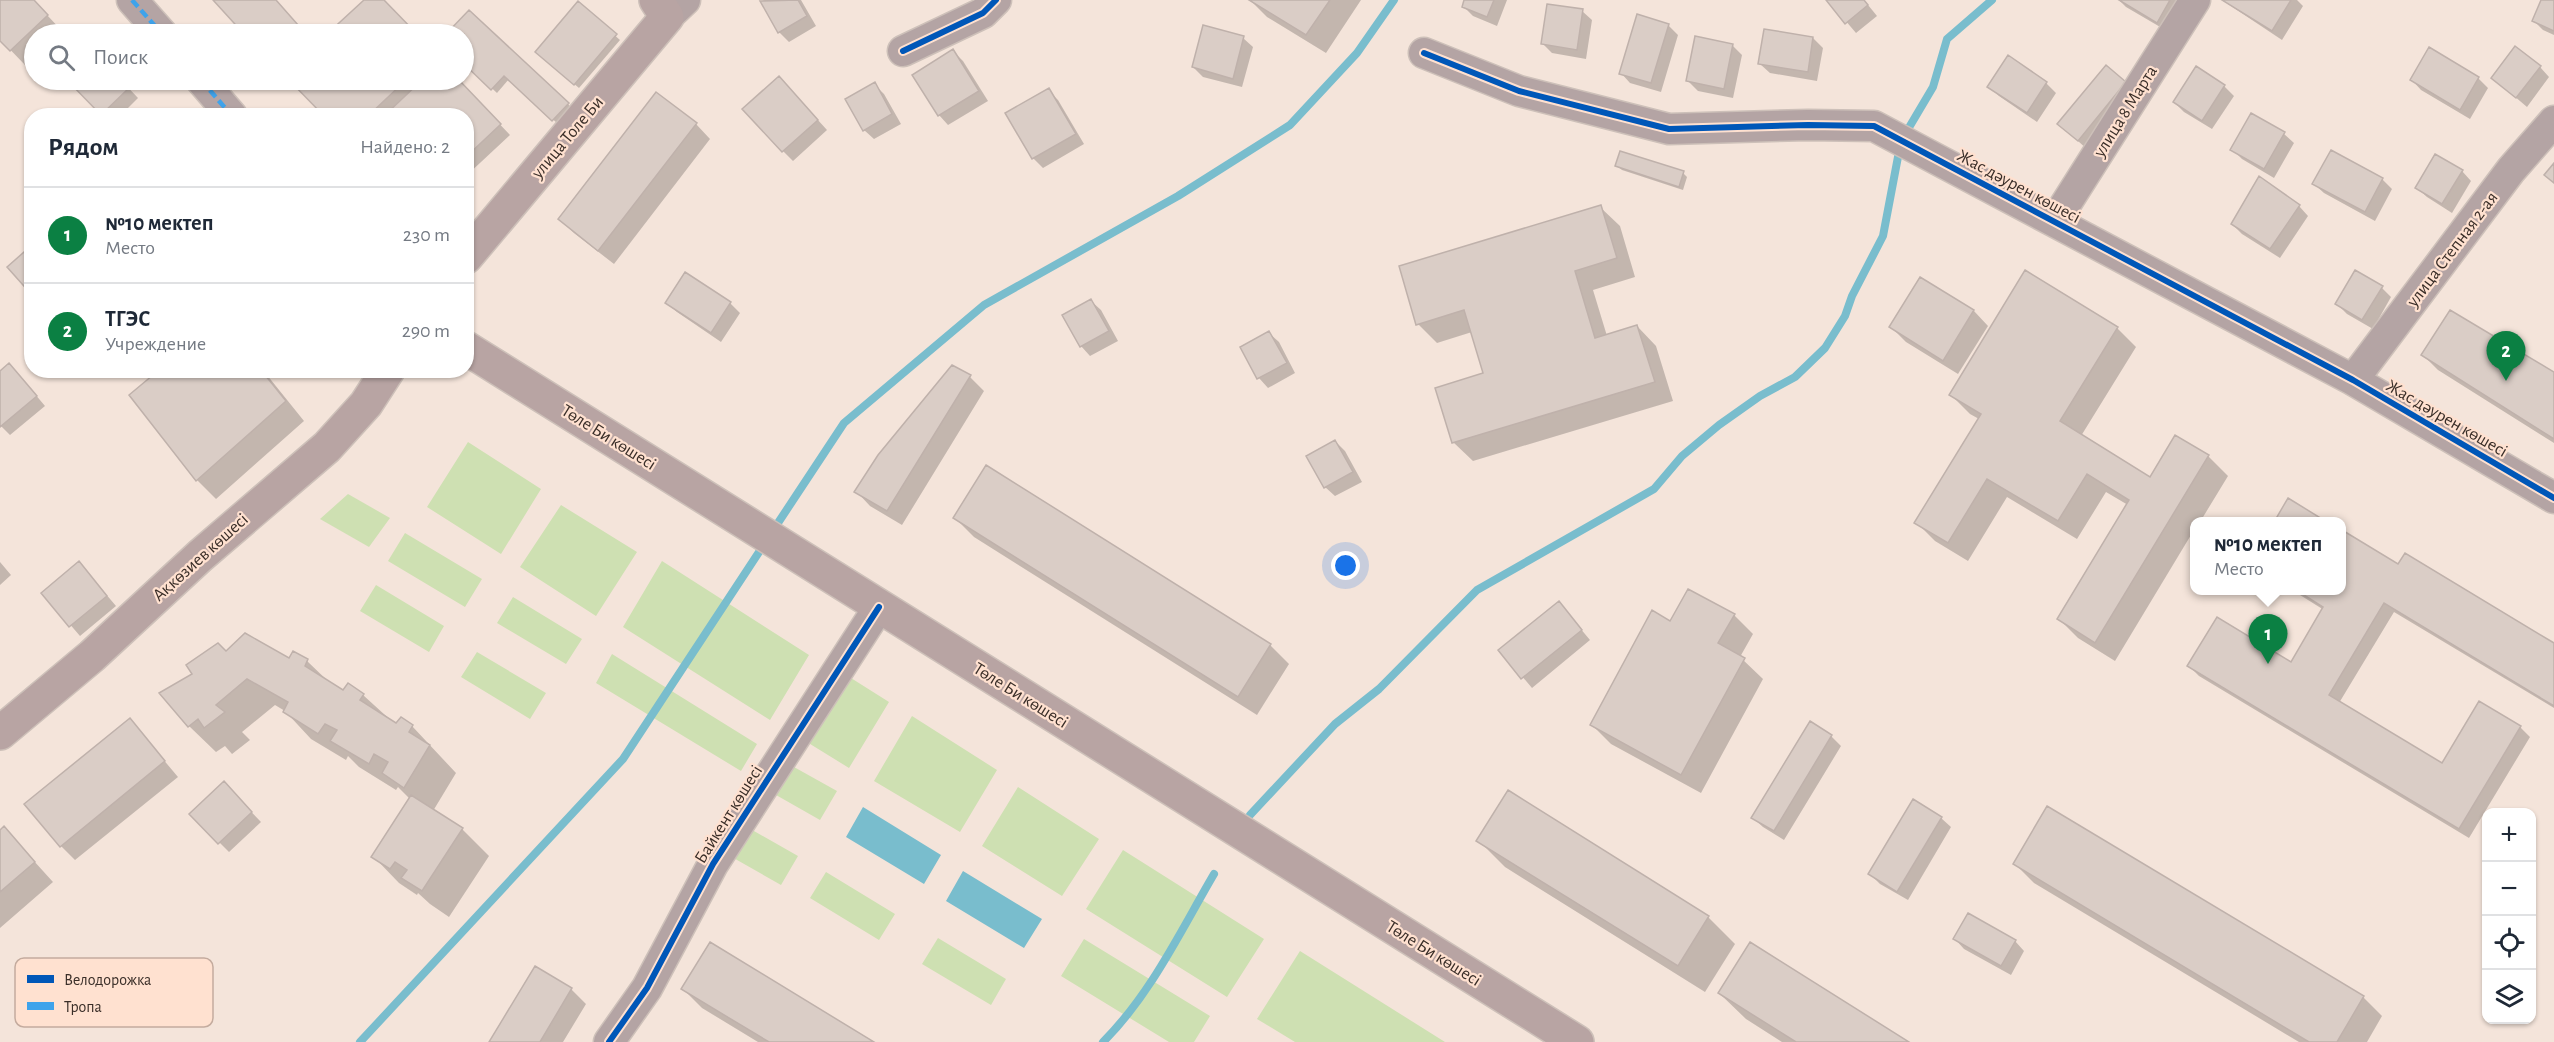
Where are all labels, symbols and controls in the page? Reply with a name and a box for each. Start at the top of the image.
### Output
search box [24,24,474,90]
icon: search [45,41,78,74]
text: Поиск [93,46,148,68]
street label: улица 8 Марта [2090,63,2161,161]
street label: улица Толе Би [528,93,607,183]
text: Рядом [48,134,119,160]
text: Найдено: 2 [360,137,450,157]
street label: Жас дәурен көшесі [1954,147,2083,227]
street label: улица Степная 2-ая [2403,189,2502,311]
text: №10 мектеп [105,212,214,234]
text: 1 [64,225,71,245]
text: 230 m [403,225,450,245]
text: Место [105,238,155,258]
text: ТГЭС [105,308,150,330]
text: 2 [63,321,72,341]
text: 290 m [402,321,450,341]
pin: 2 [2486,332,2526,381]
text: Учреждение [105,334,206,354]
street label: Жас дәурен көшесі [2383,377,2510,461]
street label: Төле Би көшесі [558,402,659,474]
street label: Ақкөзиев көшесі [150,510,252,605]
popup [2190,517,2346,595]
text: №10 мектеп [2214,533,2322,555]
your location [1331,551,1360,580]
text: Место [2214,559,2264,579]
pin: 1 [2248,614,2288,664]
street label: Төле Би көшесі [970,660,1071,732]
street label: Байкент көшесі [692,762,766,867]
map controls [2482,808,2536,1024]
button: + [2482,808,2536,862]
button: − [2482,862,2536,916]
button: locate [2482,916,2536,970]
street label: Төле Би көшесі [1383,918,1484,990]
legend [15,958,213,1027]
button: layers [2482,970,2536,1024]
text: Велодорожка [64,972,151,988]
text: Тропа [64,999,102,1015]

